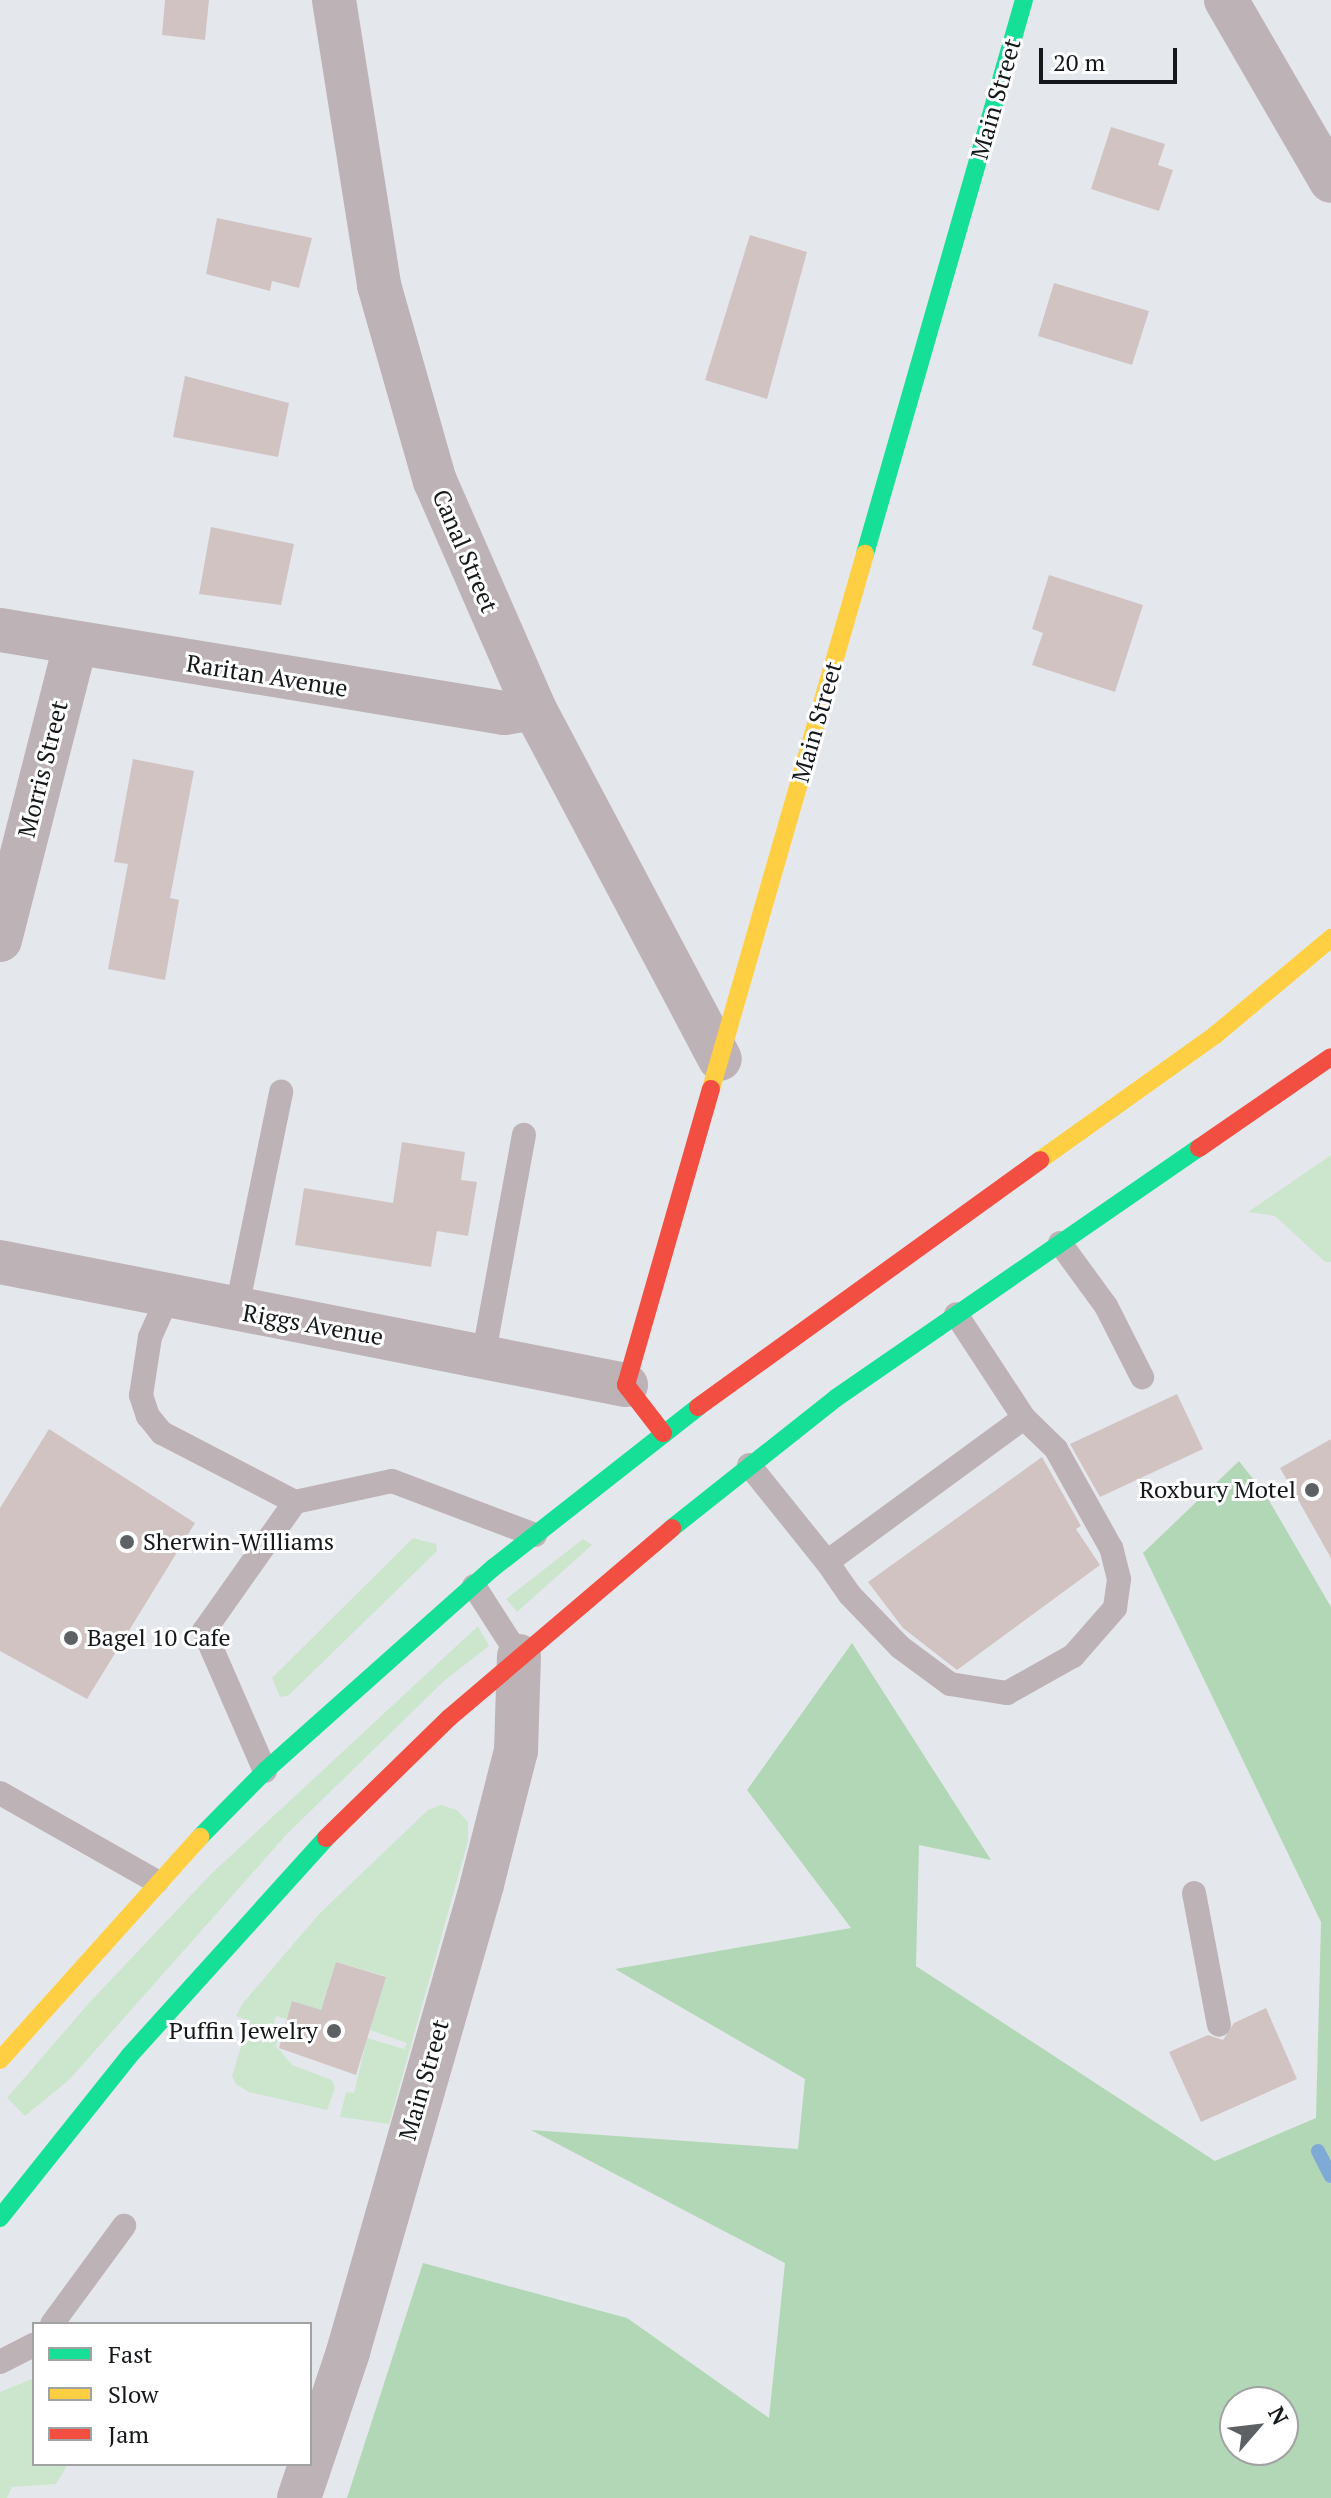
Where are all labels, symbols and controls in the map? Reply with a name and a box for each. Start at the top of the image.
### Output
scale bar [1043,32,1181,82]
street label: Main Street [965,35,1027,163]
text: 20 m [1053,46,1105,78]
street label: Canal Street [426,485,504,617]
street label: Raritan Avenue [184,649,350,703]
street label: Main Street [786,658,848,786]
street label: Morris Street [12,698,74,840]
street label: Riggs Avenue [240,1298,386,1352]
place label: Roxbury Motel [1139,1476,1296,1504]
marker: Roxbury Motel [1303,1481,1321,1499]
place label: Sherwin-Williams [143,1528,334,1556]
marker: Sherwin-Williams [118,1533,136,1551]
place label: Bagel 10 Cafe [87,1624,230,1652]
marker: Bagel 10 Cafe [62,1629,80,1647]
street label: Main Street [393,2016,455,2144]
place label: Puffin Jewelry [169,2017,318,2045]
marker: Puffin Jewelry [325,2022,343,2040]
legend [32,2322,312,2466]
text: Fast [108,2338,152,2370]
text: Slow [108,2378,159,2410]
north arrow [1219,2386,1299,2466]
text: N [1262,2401,1296,2430]
text: Jam [108,2418,149,2450]

